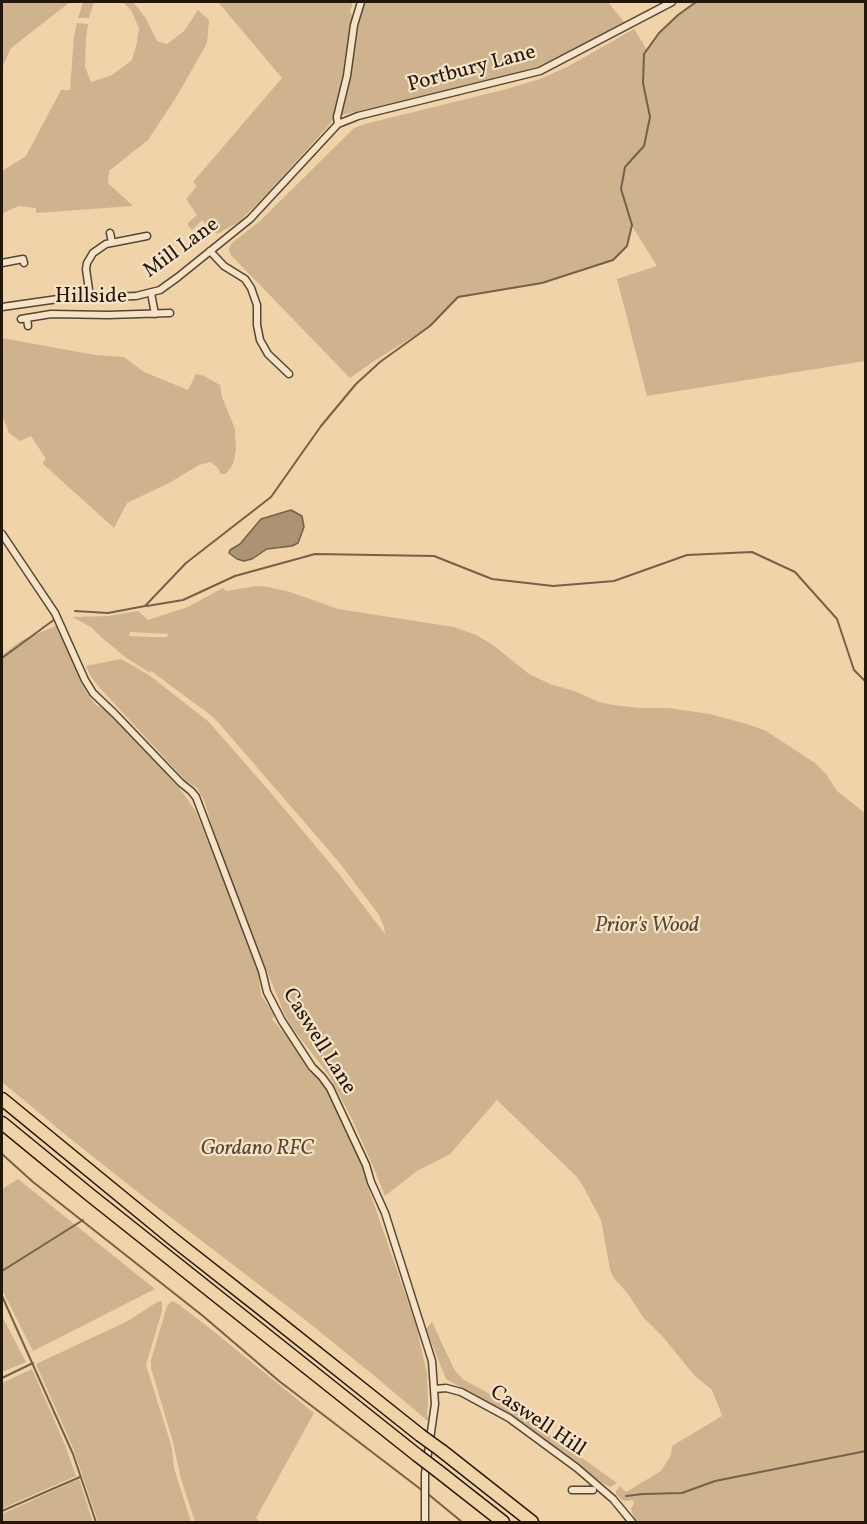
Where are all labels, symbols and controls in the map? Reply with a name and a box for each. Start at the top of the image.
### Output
street label: Portbury Lane [405,41,539,99]
street label: Mill Lane [139,213,225,285]
street label: Hillside [55,285,127,311]
park label: Prior's Wood [595,914,699,940]
street label: Caswell Lane [275,984,361,1100]
park label: Gordano RFC [200,1137,314,1163]
street label: Caswell Hill [484,1381,590,1463]

